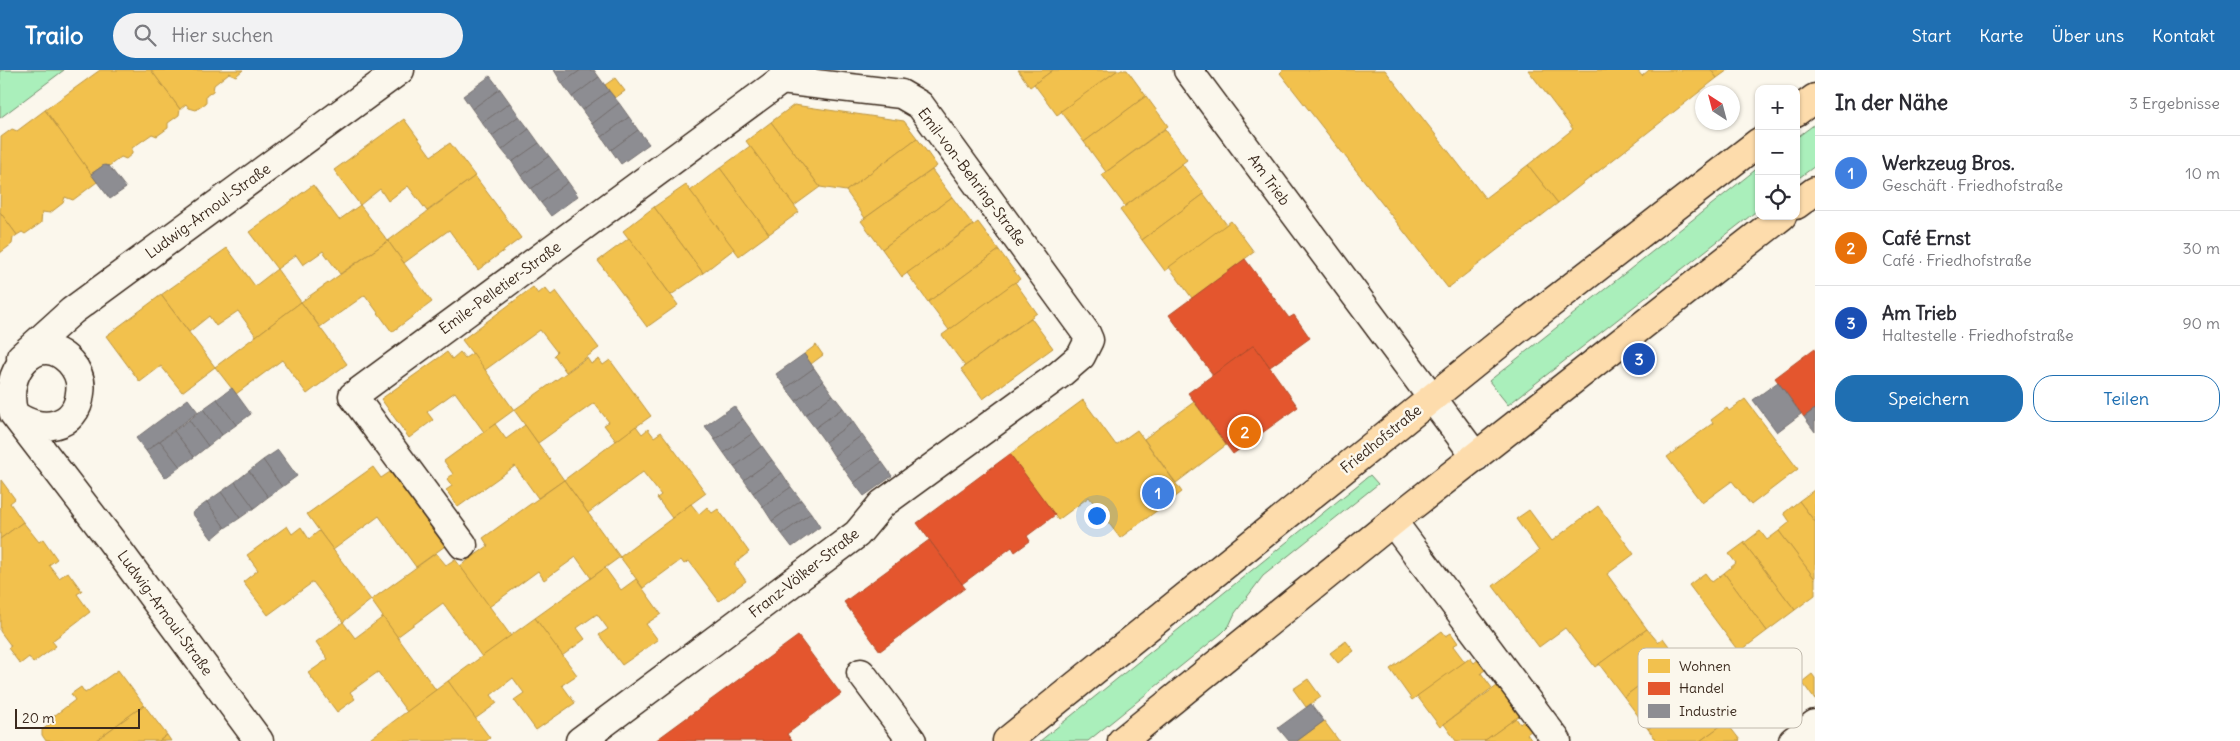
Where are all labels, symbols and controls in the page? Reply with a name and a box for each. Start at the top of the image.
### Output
search box [113,13,463,58]
text: Trailo [25,20,83,50]
icon: search [131,21,159,49]
text: Hier suchen [171,23,273,47]
text: Start [1912,24,1951,47]
text: Karte [1979,24,2024,47]
text: Über uns [2052,24,2124,47]
text: Kontakt [2152,24,2215,47]
north arrow [1695,85,1740,130]
map controls [1755,85,1800,220]
button: + [1755,85,1800,130]
text: In der Nähe [1835,89,1948,116]
text: 3 Ergebnisse [2129,93,2220,113]
street label: Emil-von-Behring-Straße [914,104,1031,250]
button: − [1755,130,1800,175]
street label: Am Trieb [1244,150,1294,209]
text: Werkzeug Bros. [1882,151,2015,175]
street label: Ludwig-Arnoul-Straße [141,159,274,262]
text: 1 [1848,163,1854,183]
text: 10 m [2185,163,2220,183]
button: locate [1755,175,1800,220]
text: Geschäft · Friedhofstraße [1882,175,2063,195]
text: Café Ernst [1882,226,1971,250]
street label: Emile-Pelletier-Straße [435,237,564,338]
text: 2 [1847,238,1855,258]
text: 30 m [2183,238,2220,258]
text: Café · Friedhofstraße [1882,250,2032,270]
text: Am Trieb [1882,301,1957,325]
text: 3 [1846,313,1856,333]
text: 90 m [2182,313,2220,333]
text: Haltestelle · Friedhofstraße [1882,325,2074,345]
pin: 3 [1623,340,1655,378]
button: Speichern [1835,375,2023,422]
button: Teilen [2033,375,2220,422]
street label: Friedhofstraße [1336,400,1425,477]
pin: 2 [1229,413,1261,451]
pin: 1 [1142,474,1174,512]
your location [1084,503,1110,529]
street label: Franz-Völker-Straße [745,524,863,622]
street label: Ludwig-Arnoul-Straße [114,546,217,679]
legend [1638,648,1802,728]
text: Wohnen [1679,657,1731,675]
text: Handel [1679,679,1724,697]
text: Industrie [1679,702,1737,720]
scale bar [15,706,140,729]
text: 20 m [22,709,55,727]

